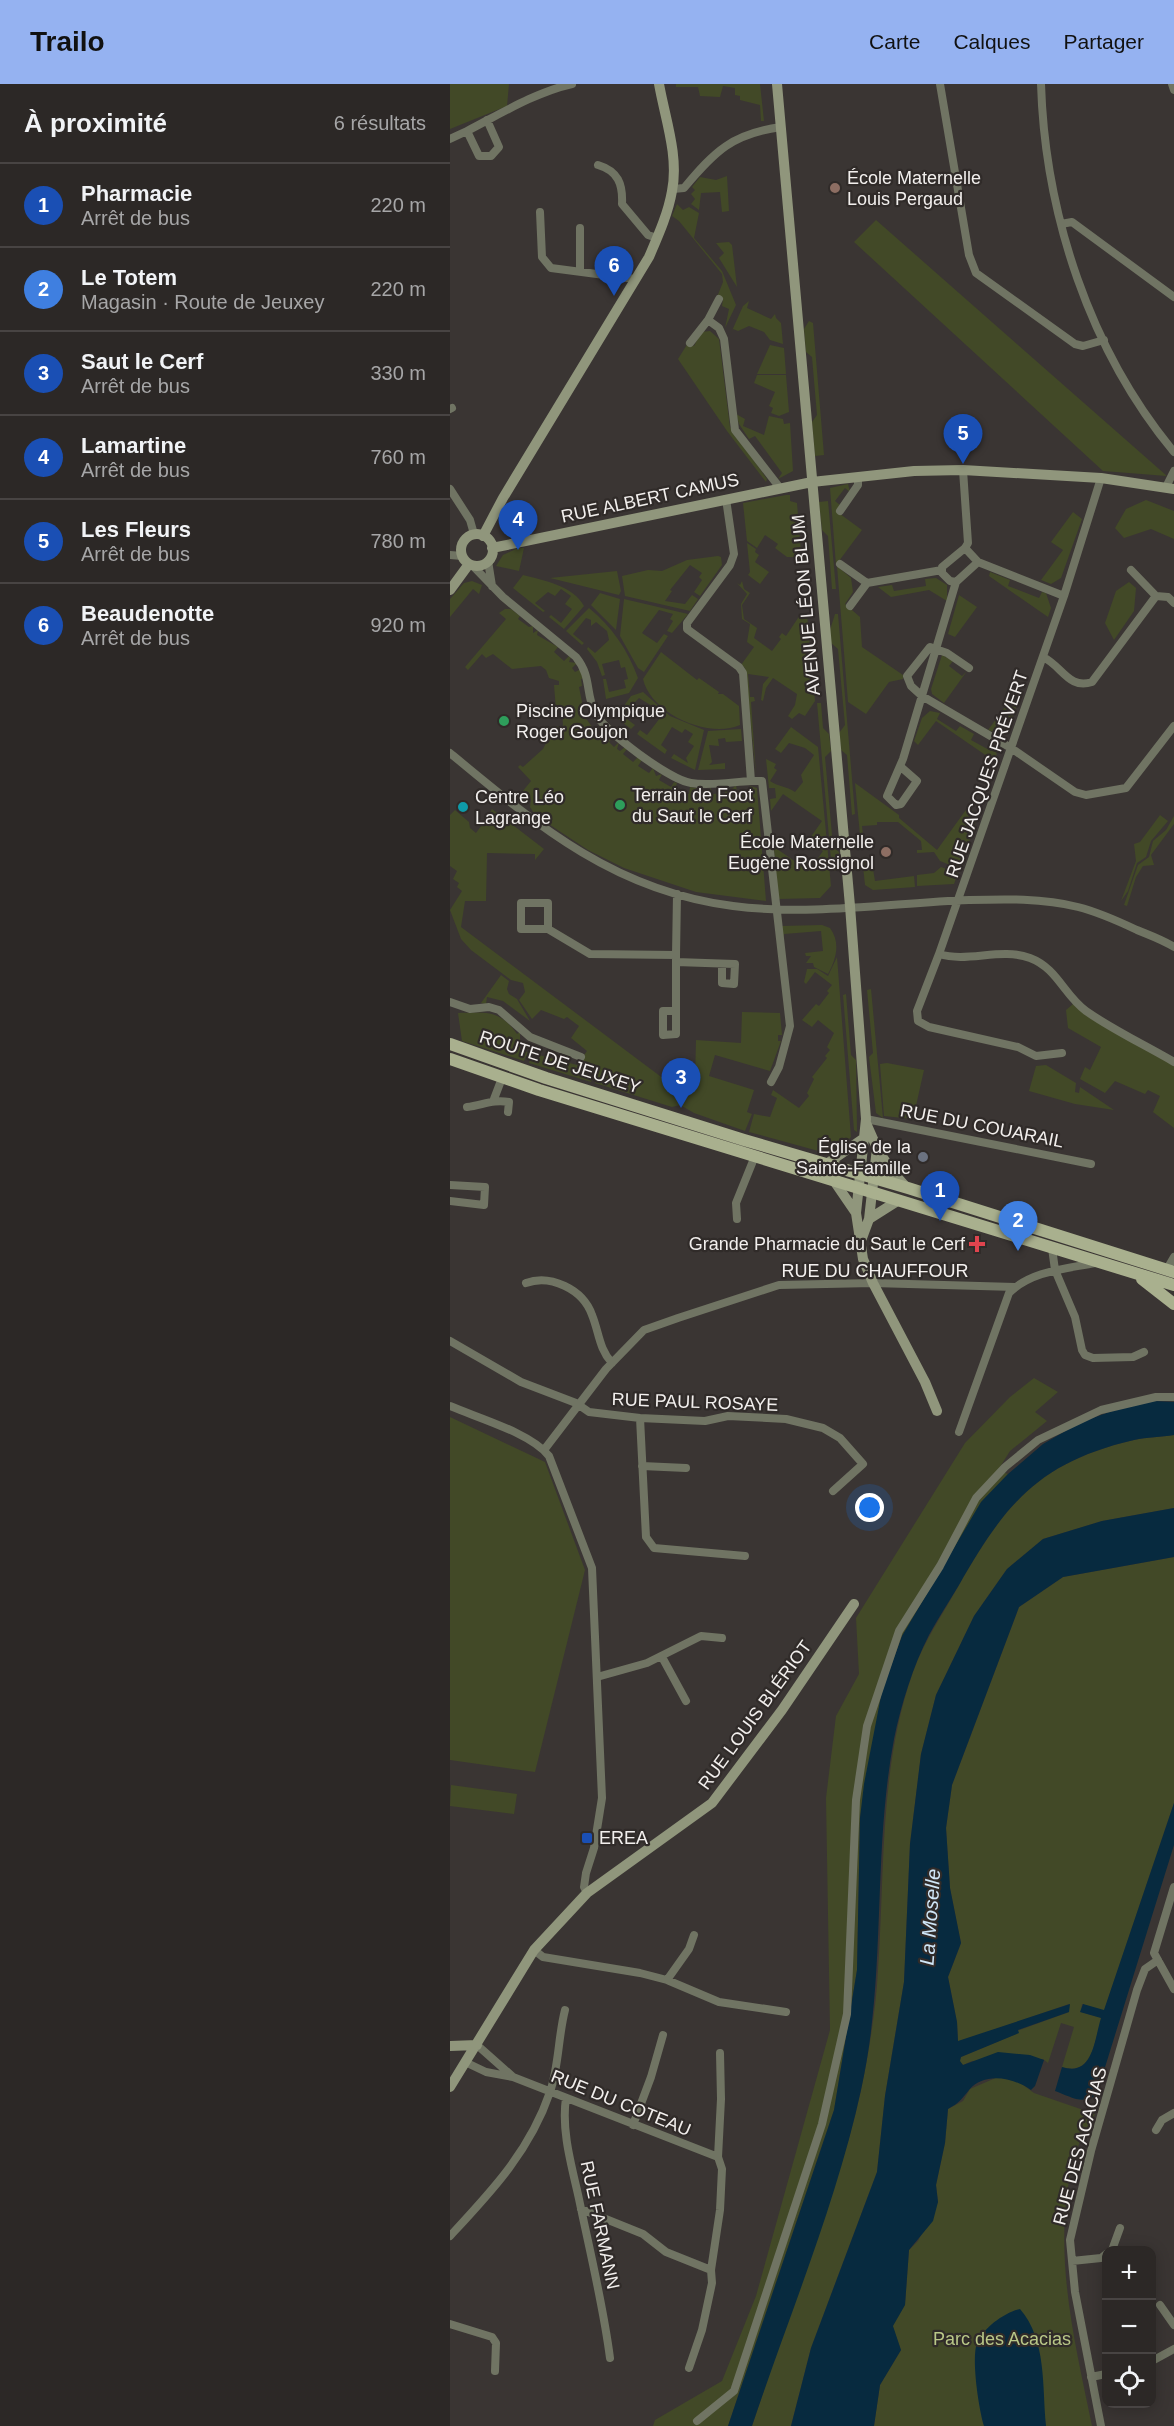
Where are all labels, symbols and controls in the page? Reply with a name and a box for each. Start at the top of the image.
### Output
text: Trailo [30,26,105,57]
text: Carte [869,30,920,53]
text: Calques [953,30,1030,53]
text: Partager [1063,30,1144,53]
text: À proximité [24,108,167,138]
text: 6 résultats [334,112,426,134]
place label: École Maternelle Louis Pergaud [847,168,981,209]
text: Pharmacie [81,181,192,206]
marker: École Maternelle Louis Pergaud [828,181,842,195]
text: 1 [38,194,49,216]
text: 220 m [370,194,426,216]
text: Arrêt de bus [81,207,190,229]
pin: 6 [594,246,634,296]
text: Le Totem [81,265,177,290]
text: 2 [38,278,49,300]
text: 220 m [370,278,426,300]
text: Magasin · Route de Jeuxey [81,291,324,313]
text: Saut le Cerf [81,349,203,374]
text: 3 [38,362,49,384]
text: 330 m [370,362,426,384]
text: Arrêt de bus [81,375,190,397]
pin: 5 [944,414,982,464]
text: Lamartine [81,433,186,458]
text: 4 [38,446,49,468]
text: 760 m [370,446,426,468]
text: Arrêt de bus [81,459,190,481]
street label: RUE ALBERT CAMUS [559,469,741,527]
pin: 4 [498,500,538,550]
street label: AVENUE LÉON BLUM [788,514,824,696]
text: Les Fleurs [81,517,191,542]
text: 5 [38,530,49,552]
text: 780 m [370,530,426,552]
text: Arrêt de bus [81,543,190,565]
text: Beaudenotte [81,601,214,626]
text: 6 [38,614,49,636]
text: 920 m [370,614,426,636]
text: Arrêt de bus [81,627,190,649]
street label: RUE JACQUES PRÉVERT [942,668,1032,880]
place label: Piscine Olympique Roger Goujon [516,701,665,742]
marker: Piscine Olympique Roger Goujon [497,714,511,728]
place label: Terrain de Foot du Saut le Cerf [632,785,753,826]
place label: Centre Léo Lagrange [475,787,564,828]
marker: Terrain de Foot du Saut le Cerf [613,798,627,812]
marker: Centre Léo Lagrange [456,800,470,814]
place label: École Maternelle Eugène Rossignol [728,832,874,873]
marker: École Maternelle Eugène Rossignol [879,845,893,859]
street label: ROUTE DE JEUXEY [477,1027,643,1097]
pin: 3 [662,1058,700,1108]
street label: RUE DU COUARAIL [899,1100,1065,1152]
place label: Église de la Sainte-Famille [796,1137,912,1178]
marker: Église de la Sainte-Famille [916,1150,930,1164]
pin: 1 [920,1172,960,1221]
pin: 2 [998,1202,1038,1251]
place label: Grande Pharmacie du Saut le Cerf [689,1234,966,1254]
marker: Grande Pharmacie du Saut le Cerf [970,1237,984,1251]
street label: RUE DU CHAUFFOUR [782,1261,969,1281]
street label: RUE PAUL ROSAYE [611,1389,779,1415]
your location [855,1493,884,1522]
street label: RUE LOUIS BLÉRIOT [694,1637,816,1793]
place label: EREA [599,1828,648,1848]
marker: EREA [580,1831,594,1845]
water label: La Moselle [916,1868,944,1966]
street label: RUE DES ACACIAS [1049,2065,1111,2227]
street label: RUE DU COTEAU [548,2066,694,2140]
street label: RUE FARMANN [577,2159,623,2291]
map controls [1102,2246,1156,2408]
button: + [1102,2246,1156,2300]
button: − [1102,2300,1156,2354]
park label: Parc des Acacias [933,2329,1071,2349]
button: locate [1102,2354,1156,2408]

